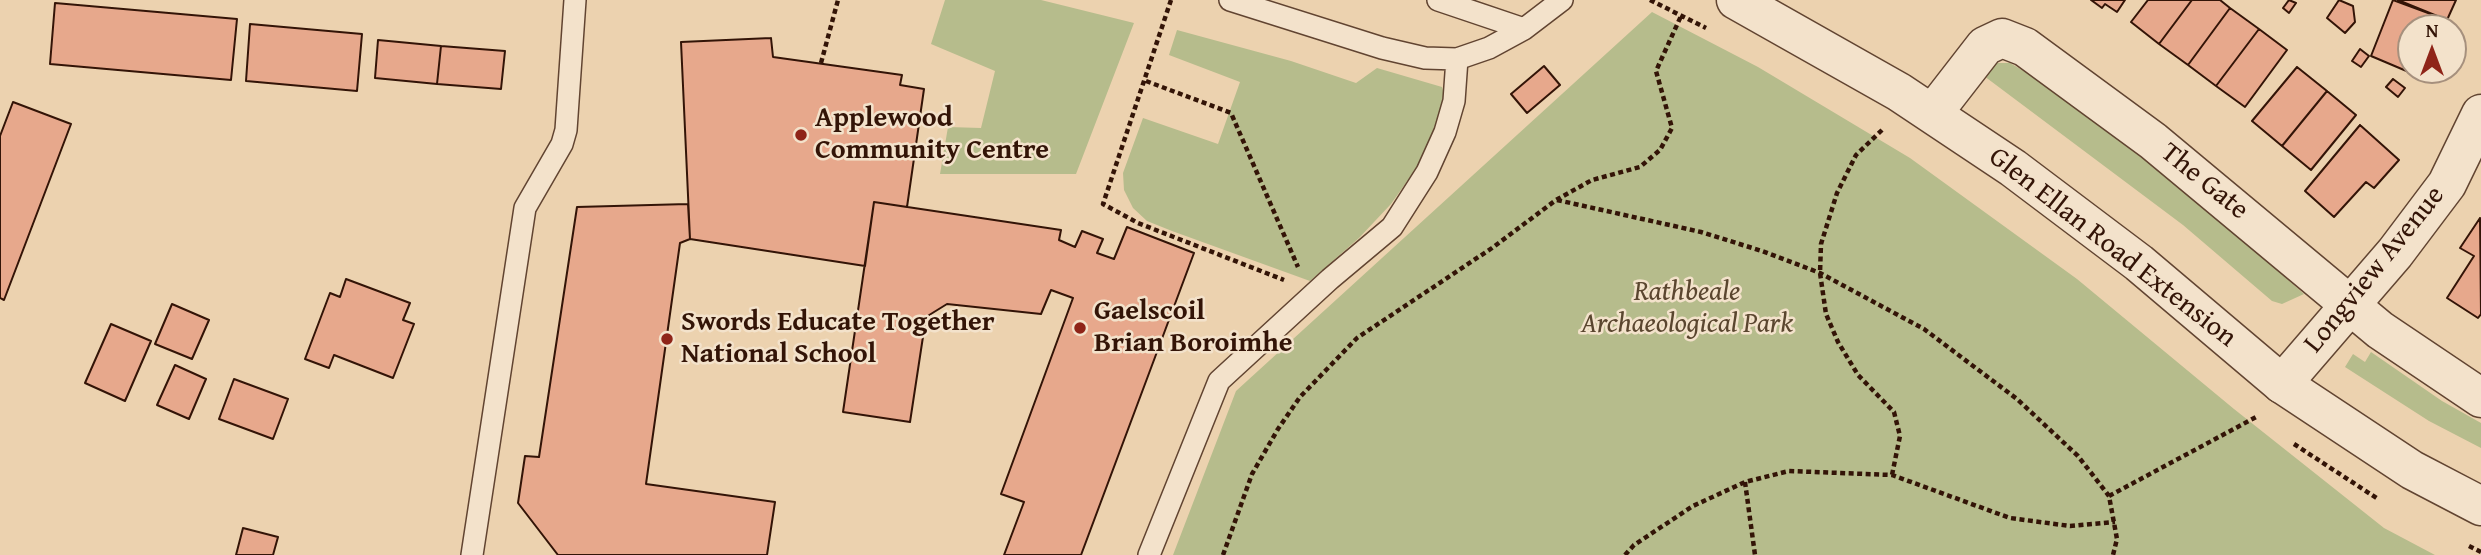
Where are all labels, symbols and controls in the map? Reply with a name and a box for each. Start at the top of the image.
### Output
north arrow [2397,14,2467,84]
text: N [2426,16,2438,44]
place label: Applewood Community Centre [815,102,1049,168]
marker: Applewood Community Centre [793,127,809,143]
street label: The Gate [2153,136,2255,228]
street label: Glen Ellan Road Extension [1981,141,2243,355]
street label: Longview Avenue [2298,180,2452,360]
park label: Rathbeale Archaeological Park [1581,276,1793,342]
place label: Gaelscoil Brian Boroimhe [1094,295,1292,361]
place label: Swords Educate Together National School [681,306,995,372]
marker: Gaelscoil Brian Boroimhe [1072,320,1088,336]
marker: Swords Educate Together National School [659,331,675,347]

